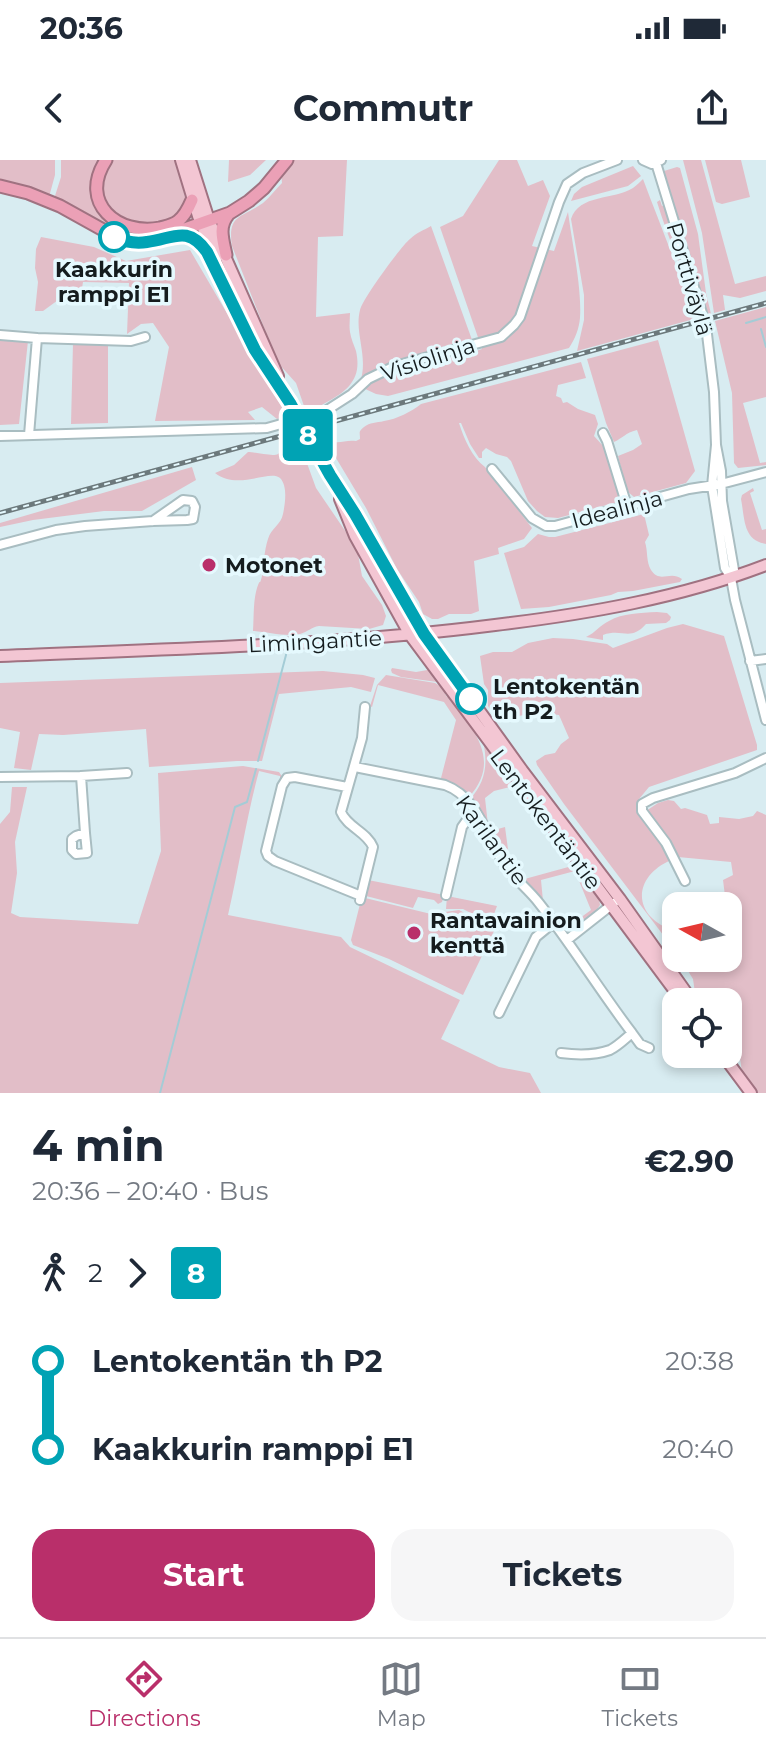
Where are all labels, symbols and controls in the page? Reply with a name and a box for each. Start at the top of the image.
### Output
text: 20:36 [40,10,123,47]
icon: back [32,86,76,130]
text: Commutr [293,86,473,130]
icon: share [690,86,734,130]
street label: Porttiväylä [660,219,719,339]
marker: Kaakkurin ramppi E1 [99,222,129,252]
place label: Kaakkurin ramppi E1 [55,256,173,308]
street label: Visiolinja [378,332,478,387]
line badge: 8 [282,409,334,461]
text: 8 [299,418,317,452]
street label: Idealinja [569,484,666,535]
place label: Motonet [225,552,323,579]
marker: Motonet [200,556,218,574]
street label: Limingantie [247,625,383,658]
place label: Lentokentän th P2 [493,673,640,725]
marker: Lentokentän th P2 [456,684,486,714]
street label: Lentokentäntie [484,744,607,895]
street label: Karilantie [450,790,533,891]
north arrow [662,892,742,972]
map controls [662,892,742,1068]
place label: Rantavainion kenttä [430,907,582,959]
marker: Rantavainion kenttä [405,924,423,942]
button: locate [662,988,742,1068]
text: 4 min [32,1118,165,1172]
text: €2.90 [644,1143,734,1180]
text: 20:36 – 20:40 · Bus [32,1175,268,1207]
icon: walk [32,1251,76,1295]
icon: forward [115,1251,159,1295]
text: 8 [187,1256,205,1290]
text: 2 [88,1257,103,1289]
text: Lentokentän th P2 [92,1343,383,1380]
text: 20:38 [665,1345,734,1377]
text: Kaakkurin ramppi E1 [92,1431,414,1468]
text: 20:40 [662,1433,734,1465]
button: Start [32,1529,375,1621]
button: Tickets [391,1529,734,1621]
tab: Directions [88,1657,201,1732]
tab: Map [377,1657,426,1732]
tab: Tickets [602,1657,678,1732]

